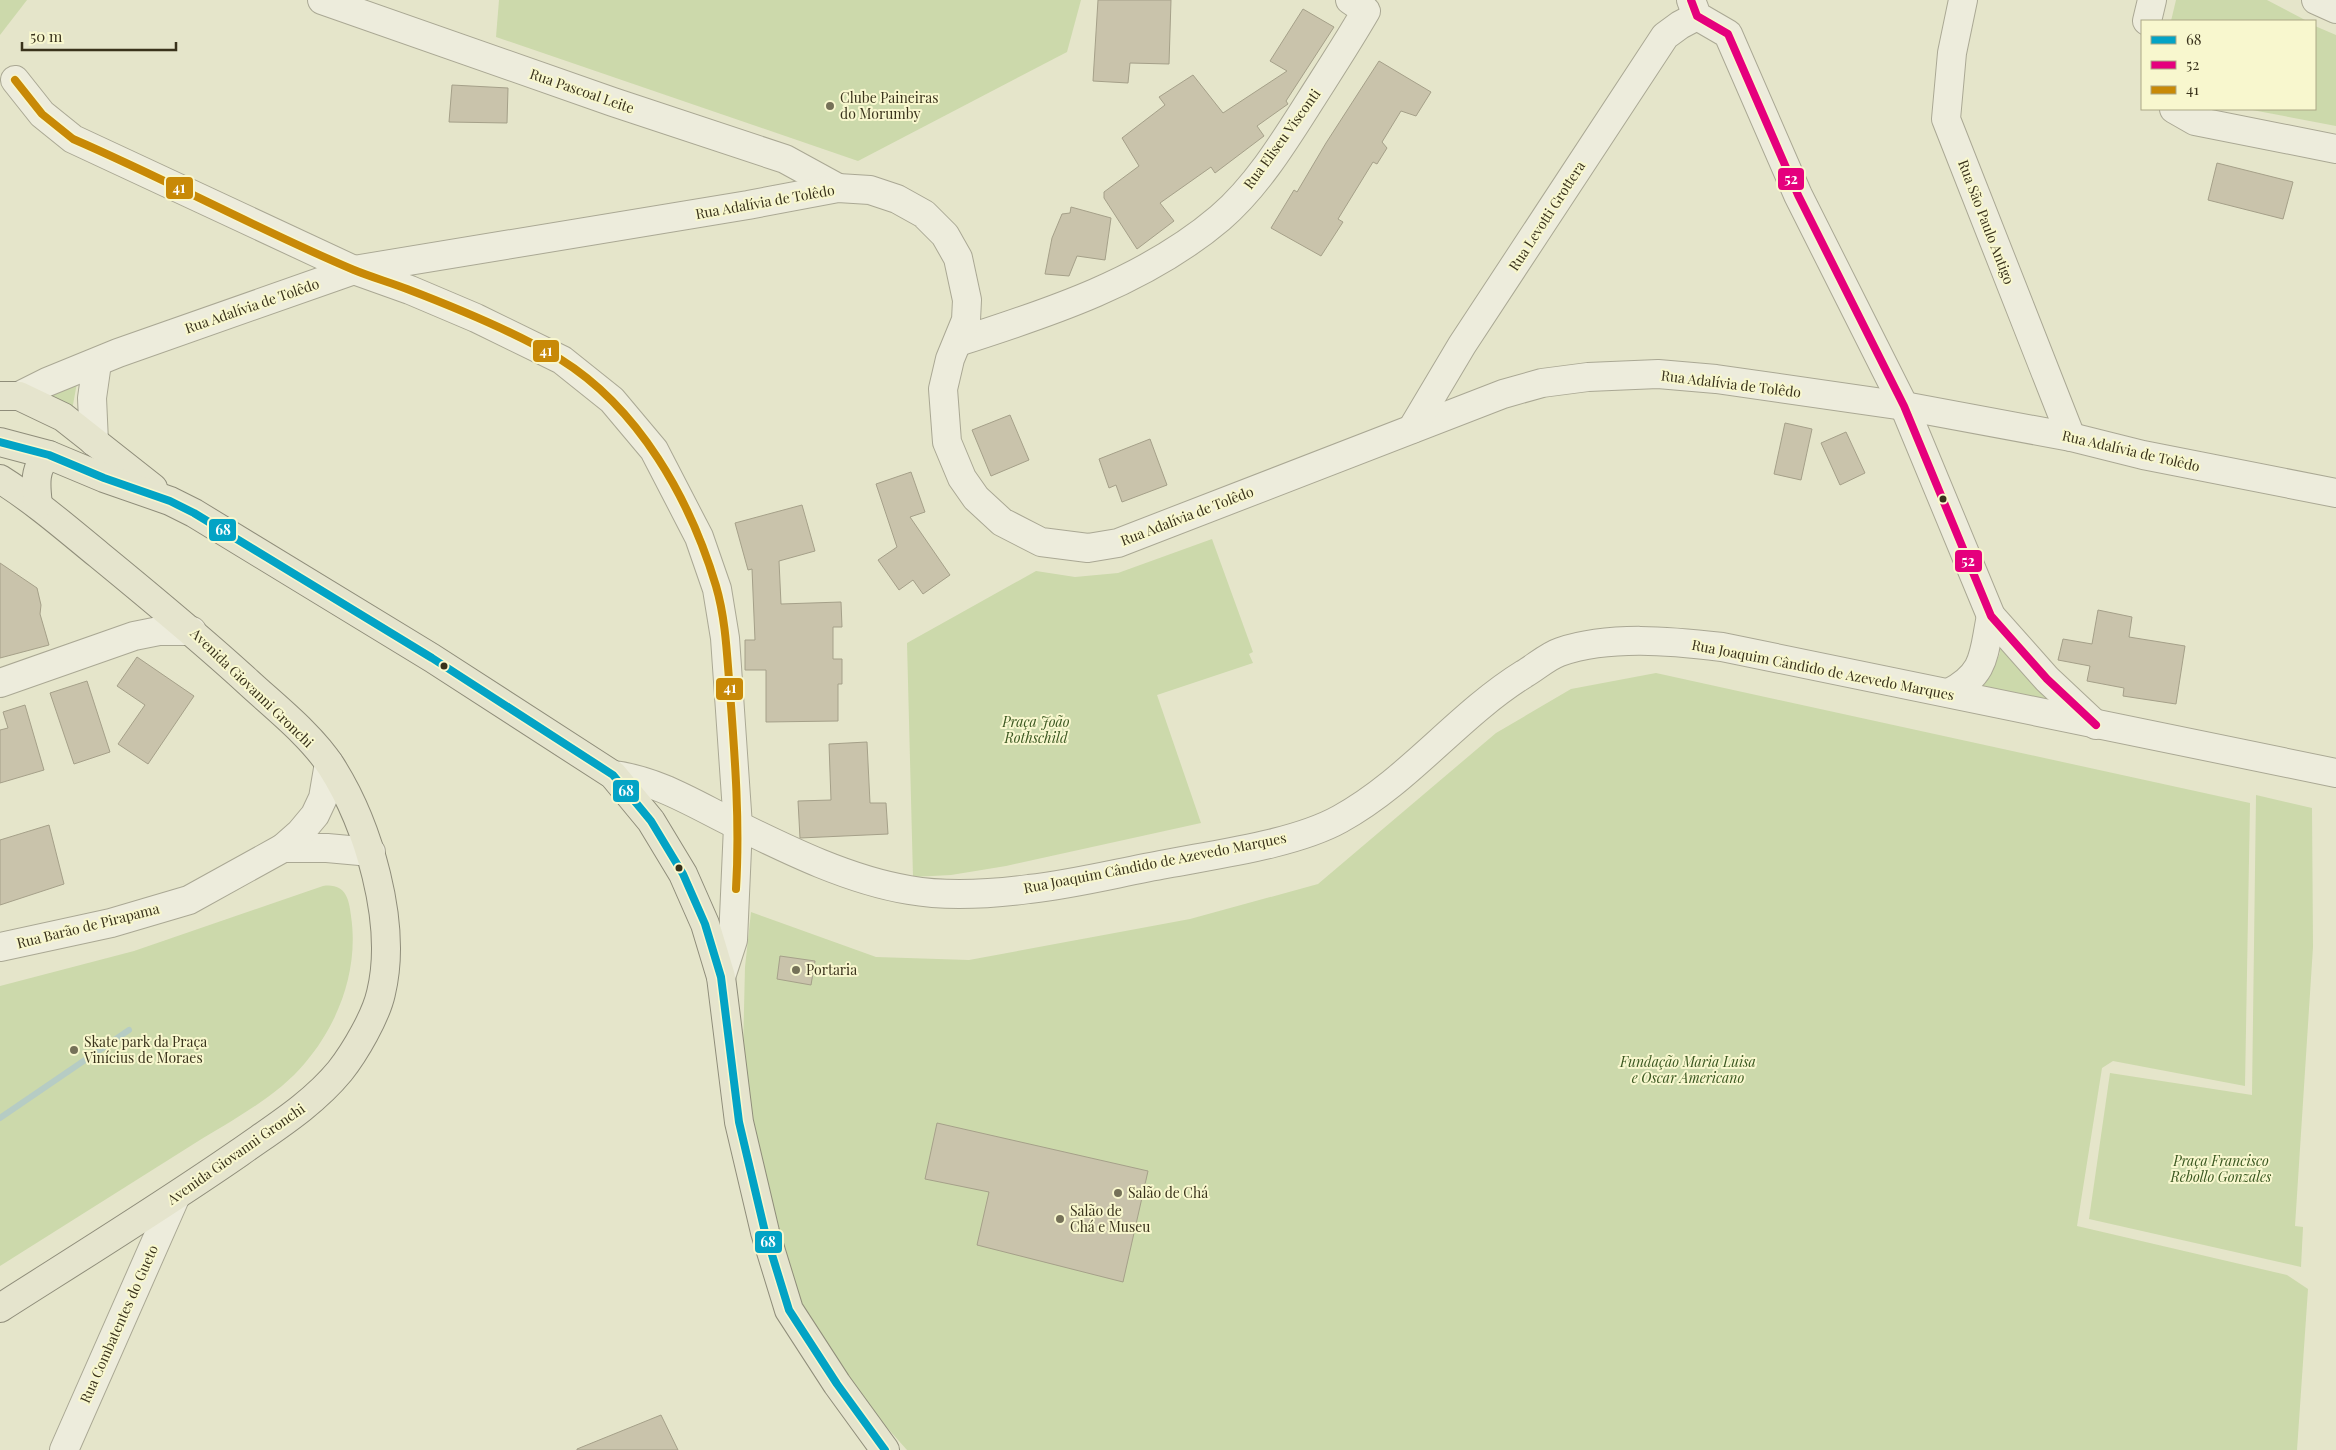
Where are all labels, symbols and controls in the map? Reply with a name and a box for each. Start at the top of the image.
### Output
scale bar [22,20,176,52]
legend [2141,20,2316,110]
text: 50 m [30,26,63,46]
text: 68 [2186,29,2202,49]
text: 52 [2186,54,2199,74]
street label: Rua Pascoal Leite [527,64,637,117]
text: 41 [2186,79,2199,99]
street label: Rua Eliseu Visconti [1239,85,1324,193]
place label: Clube Paineiras do Morumby [840,88,938,123]
marker: Clube Paineiras do Morumby [824,100,836,112]
street label: Rua Levotti Grottera [1504,157,1589,274]
street label: Rua São Paulo Antigo [1954,157,2019,287]
line badge: 52 [1777,167,1805,191]
text: 52 [1784,169,1798,188]
line badge: 41 [165,176,194,200]
text: 41 [173,178,185,197]
street label: Rua Adalívia de Tolêdo [694,180,836,223]
street label: Rua Adalívia de Tolêdo [182,273,322,337]
line badge: 41 [532,339,560,363]
text: 41 [540,341,552,360]
street label: Rua Adalívia de Tolêdo [1660,365,1803,402]
street label: Rua Adalívia de Tolêdo [2060,425,2202,476]
street label: Rua Adalívia de Tolêdo [1118,481,1256,550]
unlabelled marker [1938,494,1948,504]
line badge: 68 [208,518,237,542]
text: 68 [215,520,231,539]
line badge: 52 [1954,549,1983,573]
text: 52 [1961,551,1975,570]
street label: Avenida Giovanni Gronchi [186,623,318,751]
street label: Rua Joaquim Cândido de Azevedo Marques [1690,635,1956,704]
unlabelled marker [439,661,449,671]
line badge: 41 [715,677,744,701]
text: 41 [724,678,736,697]
park label: Praça João Rothschild [1001,712,1070,747]
line badge: 68 [612,779,640,803]
text: 68 [618,781,634,800]
street label: Rua Joaquim Cândido de Azevedo Marques [1022,828,1288,897]
unlabelled marker [674,863,684,873]
street label: Rua Barão de Pirapama [15,899,161,952]
place label: Portaria [806,960,857,979]
marker: Portaria [790,964,802,976]
place label: Skate park da Praça Vinícius de Moraes [83,1032,207,1067]
marker: Skate park da Praça Vinícius de Moraes [68,1044,80,1056]
park label: Fundação Maria Luisa e Oscar Americano [1619,1052,1756,1087]
street label: Avenida Giovanni Gronchi [162,1099,308,1209]
park label: Praça Francisco Rebollo Gonzales [2170,1151,2272,1186]
place label: Salão de Chá [1128,1183,1208,1202]
marker: Salão de Chá [1112,1187,1124,1199]
place label: Salão de Chá e Museu [1070,1201,1150,1236]
marker: Salão de Chá e Museu [1054,1213,1066,1225]
line badge: 68 [754,1230,783,1254]
text: 68 [760,1232,776,1251]
street label: Rua Combatentes do Gueto [75,1241,162,1406]

